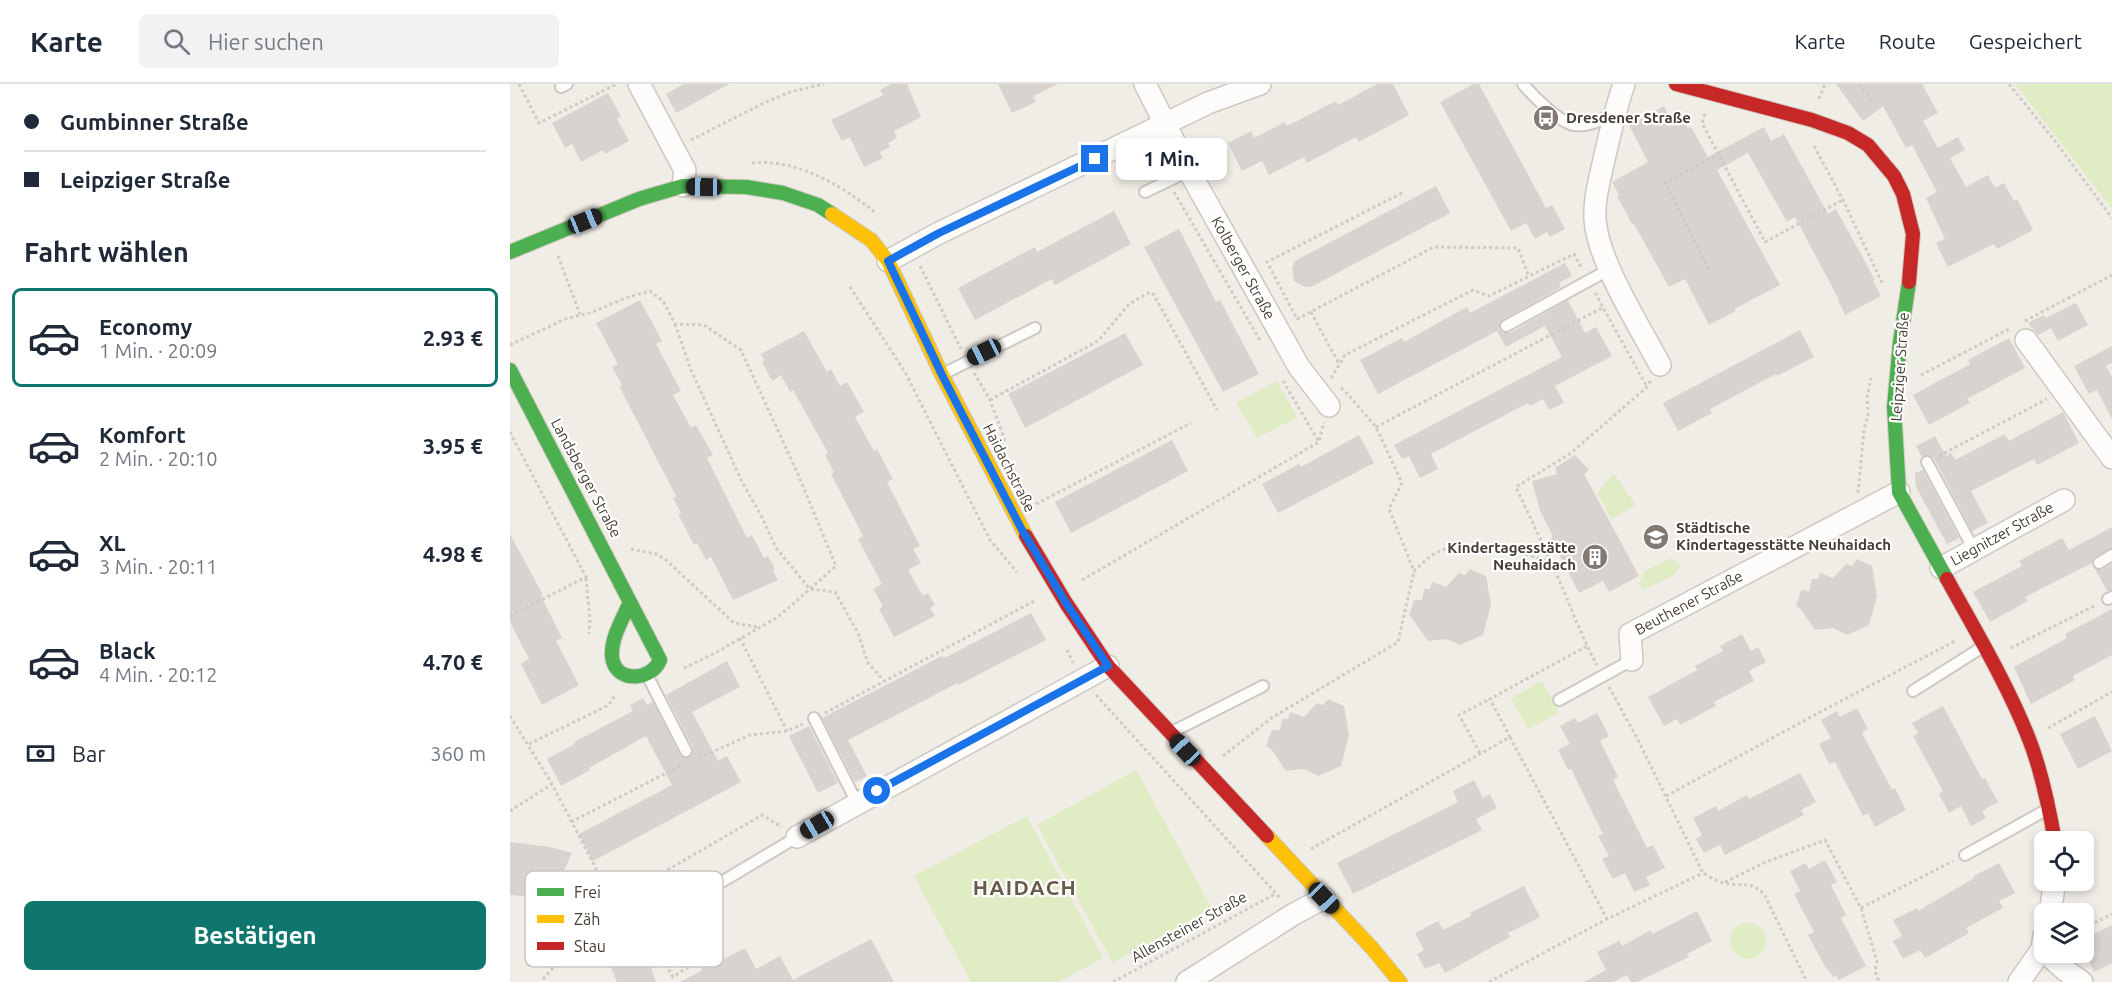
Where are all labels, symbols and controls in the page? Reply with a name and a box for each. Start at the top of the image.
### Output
search box [139,14,559,68]
icon: search [160,25,193,58]
text: Karte [30,26,103,57]
text: Hier suchen [208,29,324,54]
text: Karte [1794,29,1846,53]
text: Route [1879,29,1936,53]
text: Gespeichert [1969,29,2082,53]
bus stop icon: Dresdener Straße [1531,103,1561,133]
text: Gumbinner Straße [60,109,249,134]
place label: Dresdener Straße [1566,109,1691,126]
callout: 1 Min. [1116,138,1227,180]
route end [1081,145,1108,172]
text: 1 Min. [1144,147,1200,170]
text: Leipziger Straße [60,167,230,192]
car [686,178,722,196]
car [565,206,605,236]
street label: Kolberger Straße [1208,213,1279,322]
text: Fahrt wählen [24,237,189,267]
icon: car [27,311,81,365]
street label: Leipziger Straße [1887,312,1912,422]
text: Economy [99,314,192,339]
text: 2.93 € [423,325,483,350]
car [964,336,1004,368]
text: 1 Min. · 20:09 [99,339,218,362]
street label: Landsberger Straße [548,415,625,540]
icon: car [27,419,81,473]
street label: Haidachstraße [980,421,1039,515]
text: Komfort [99,422,186,447]
text: 3.95 € [423,433,483,458]
text: 2 Min. · 20:10 [99,447,218,470]
street label: Liegnitzer Straße [1947,498,2056,569]
place label: Städtische Kindertagesstätte Neuhaidach [1676,519,1891,553]
school or university icon: Städtische Kindertagesstätte Neuhaidach [1641,522,1671,552]
icon: car [27,527,81,581]
text: XL [99,530,126,555]
place label: Kindertagesstätte Neuhaidach [1447,539,1576,573]
text: 4.98 € [423,541,483,566]
building icon: Kindertagesstätte Neuhaidach [1580,542,1610,572]
text: 3 Min. · 20:11 [99,555,218,578]
street label: Beuthener Straße [1632,567,1746,638]
icon: car [27,635,81,689]
text: Black [99,638,156,663]
text: 4.70 € [423,649,483,674]
text: 4 Min. · 20:12 [99,663,218,686]
car [1166,731,1204,769]
icon: cash [24,737,57,770]
text: Bar [72,741,106,766]
text: 360 m [430,742,486,765]
route start [863,777,890,804]
car [797,808,837,842]
map controls [2034,831,2094,963]
button: locate [2034,831,2094,891]
legend [525,871,723,967]
district label: HAIDACH [973,875,1077,899]
car [1305,879,1343,917]
text: Frei [574,883,601,901]
street label: Allensteiner Straße [1128,888,1249,965]
button: Bestätigen [24,901,486,970]
button: layers [2034,903,2094,963]
text: Zäh [574,910,600,928]
text: Stau [574,937,606,955]

